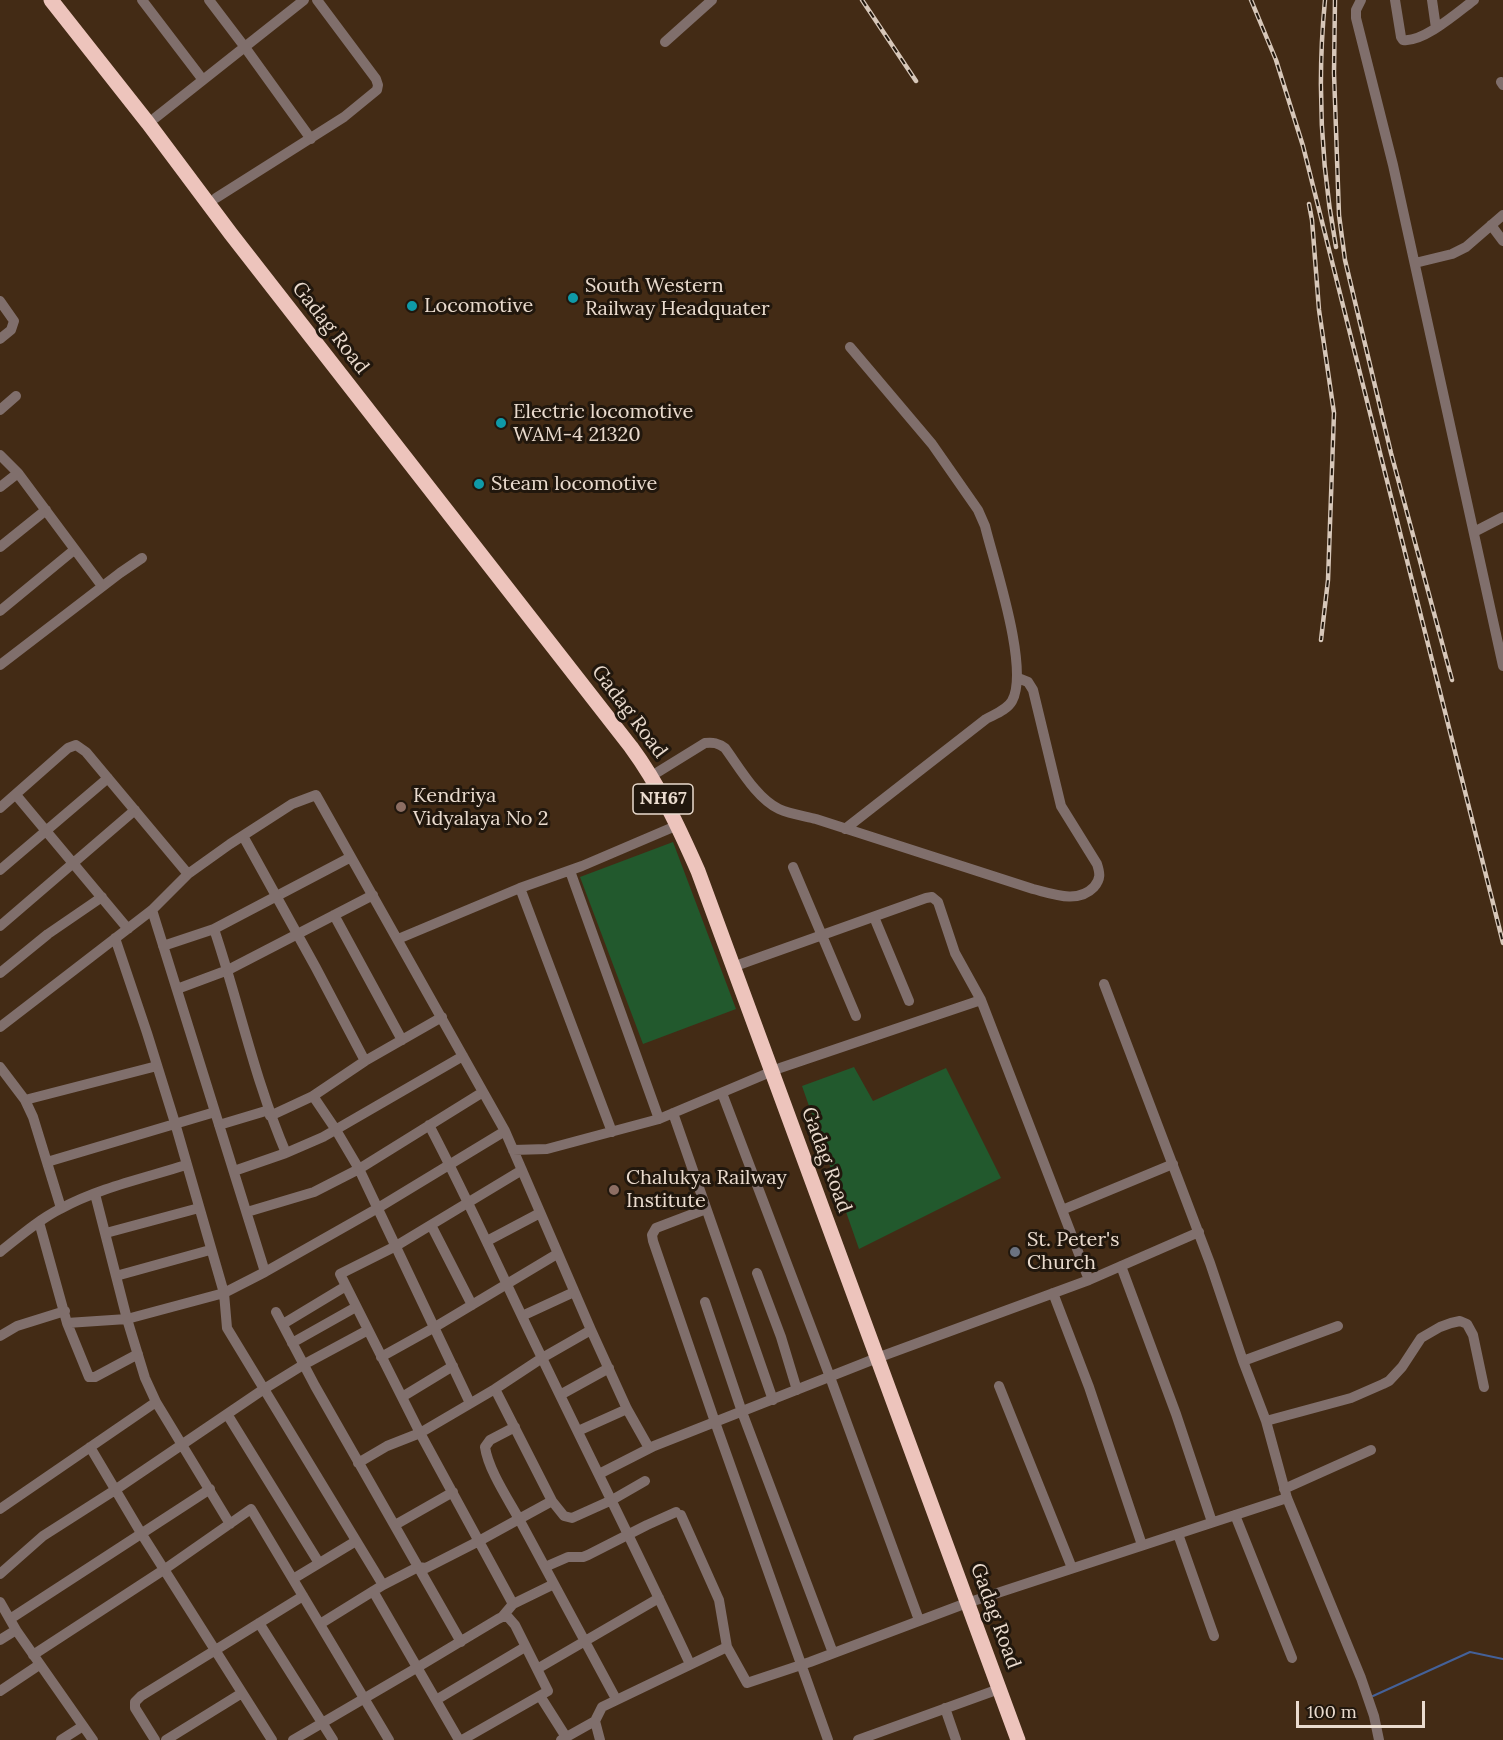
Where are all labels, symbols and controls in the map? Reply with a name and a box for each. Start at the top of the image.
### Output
place label: South Western Railway Headquater [585,274,770,321]
street label: Gadag Road [287,277,373,379]
marker: South Western Railway Headquater [566,291,580,305]
place label: Locomotive [424,294,533,318]
marker: Locomotive [405,299,419,313]
place label: Electric locomotive WAM-4 21320 [513,400,693,447]
marker: Electric locomotive WAM-4 21320 [494,416,508,430]
place label: Steam locomotive [491,472,657,496]
marker: Steam locomotive [472,477,486,491]
street label: Gadag Road [586,661,672,763]
place label: Kendriya Vidyalaya No 2 [413,784,549,831]
road number: NH67 [633,784,693,814]
marker: Kendriya Vidyalaya No 2 [394,800,408,814]
street label: Gadag Road [796,1104,856,1216]
place label: Chalukya Railway Institute [626,1166,787,1213]
marker: Chalukya Railway Institute [607,1183,621,1197]
place label: St. Peter's Church [1027,1228,1119,1275]
marker: St. Peter's Church [1008,1245,1022,1259]
street label: Gadag Road [965,1560,1025,1672]
scale bar [1299,1689,1428,1727]
text: 100 m [1307,1700,1357,1723]

